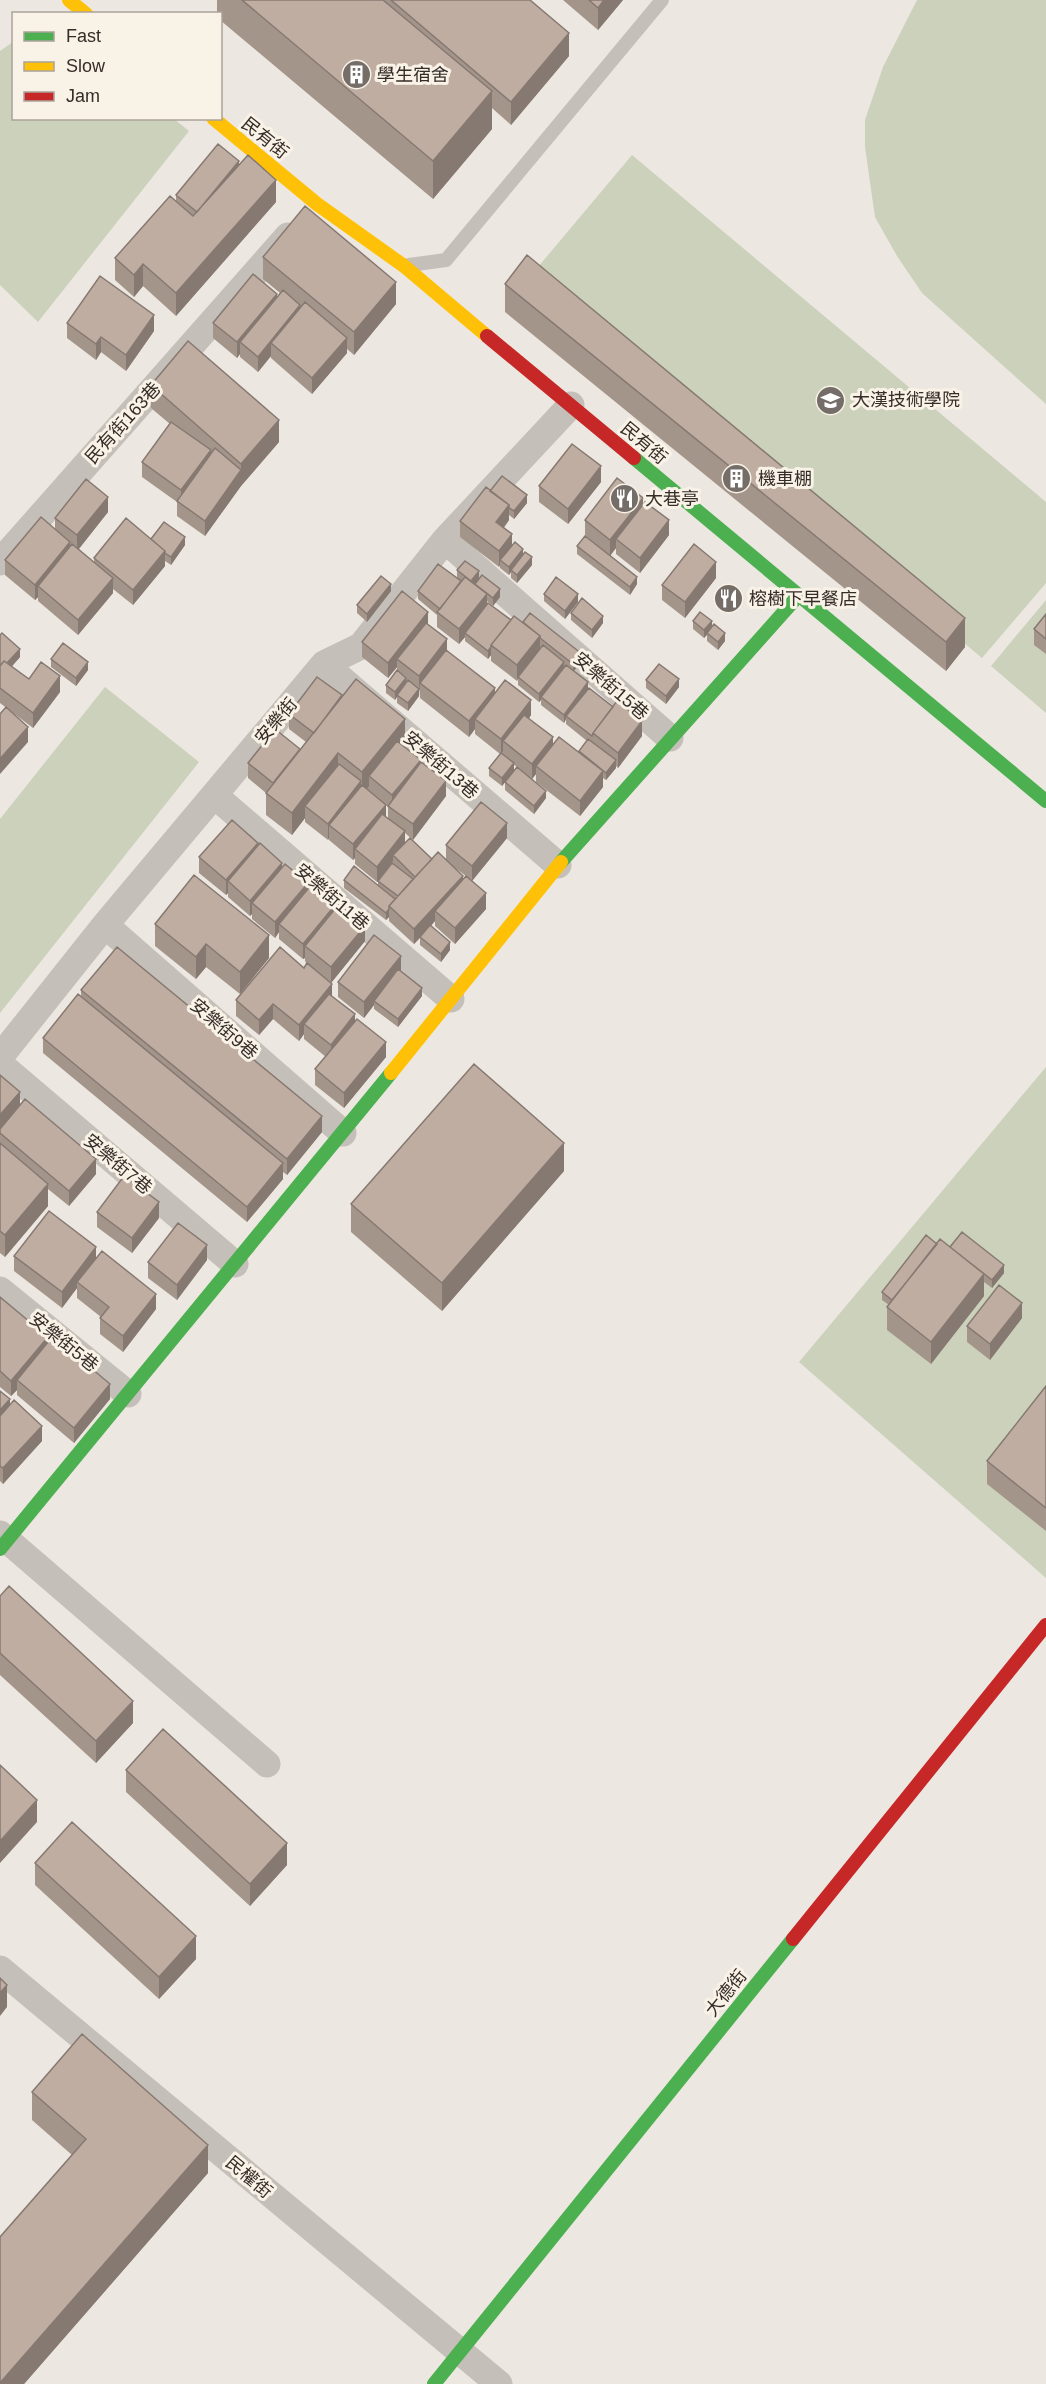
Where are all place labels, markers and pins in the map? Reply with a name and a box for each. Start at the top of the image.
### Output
building icon: 學生宿舍 [340,59,372,91]
place label: 學生宿舍 [377,65,449,85]
school or university icon: 大漢技術學院 [815,384,847,416]
place label: 大漢技術學院 [852,390,960,410]
building icon: 機車棚 [721,463,753,495]
place label: 機車棚 [758,469,812,489]
restaurant icon: 大巷亭 [608,483,640,515]
place label: 大巷亭 [645,489,699,509]
restaurant icon: 榕樹下早餐店 [712,583,744,615]
place label: 榕樹下早餐店 [749,589,857,609]

